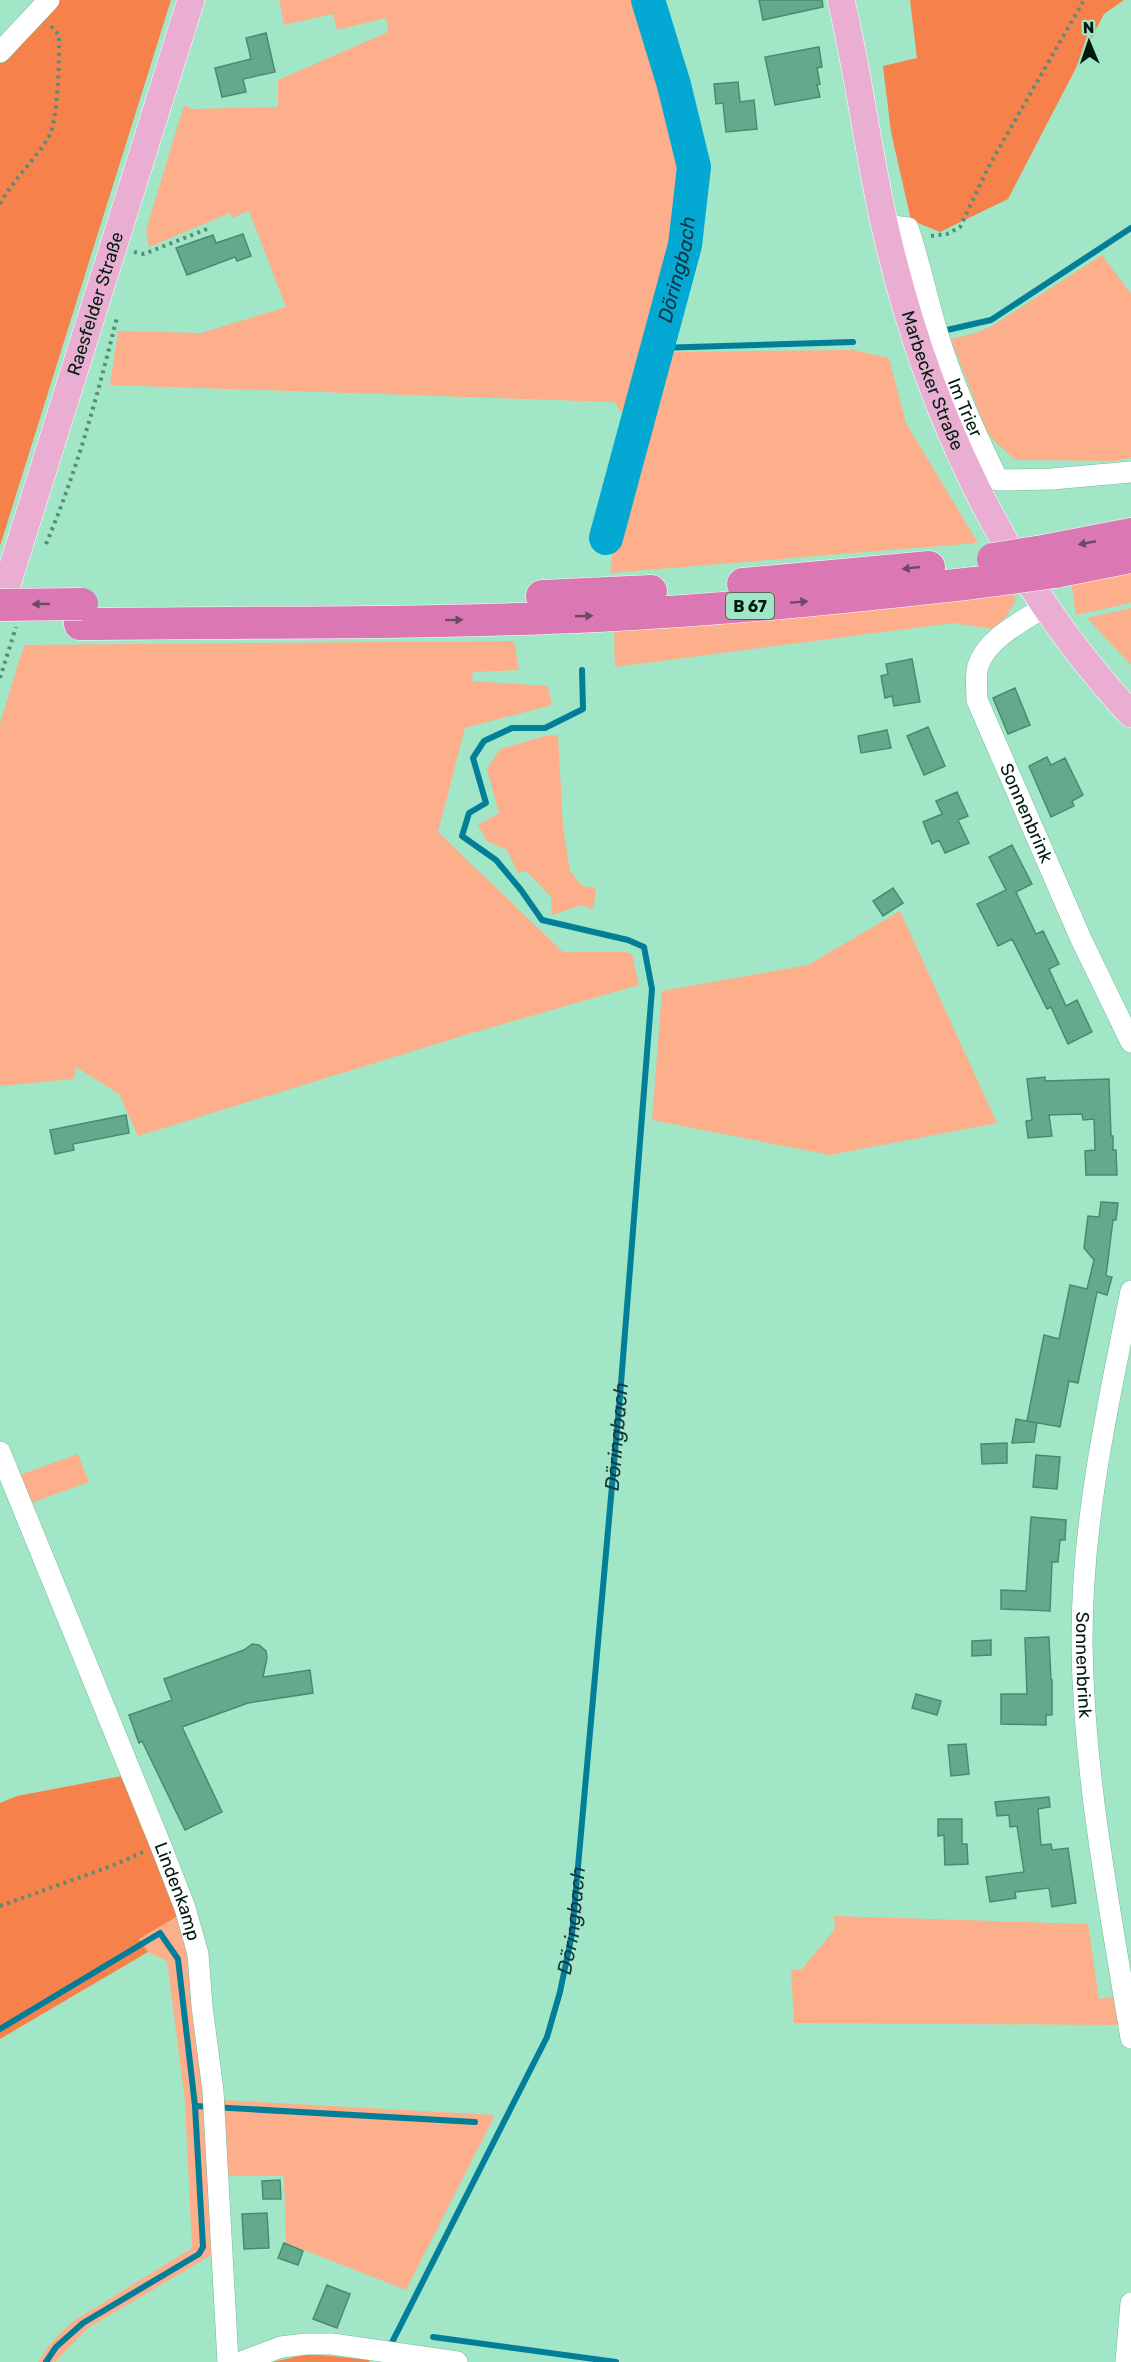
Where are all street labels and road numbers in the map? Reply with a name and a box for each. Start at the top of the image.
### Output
street label: Raesfelder Straße [63,229,128,378]
street label: Marbecker Straße [897,308,968,454]
street label: Im Trier [943,375,987,441]
road number: B 67 [726,593,774,619]
street label: Sonnenbrink [995,760,1058,867]
street label: Sonnenbrink [1071,1611,1096,1720]
street label: Lindenkamp [150,1839,205,1943]

